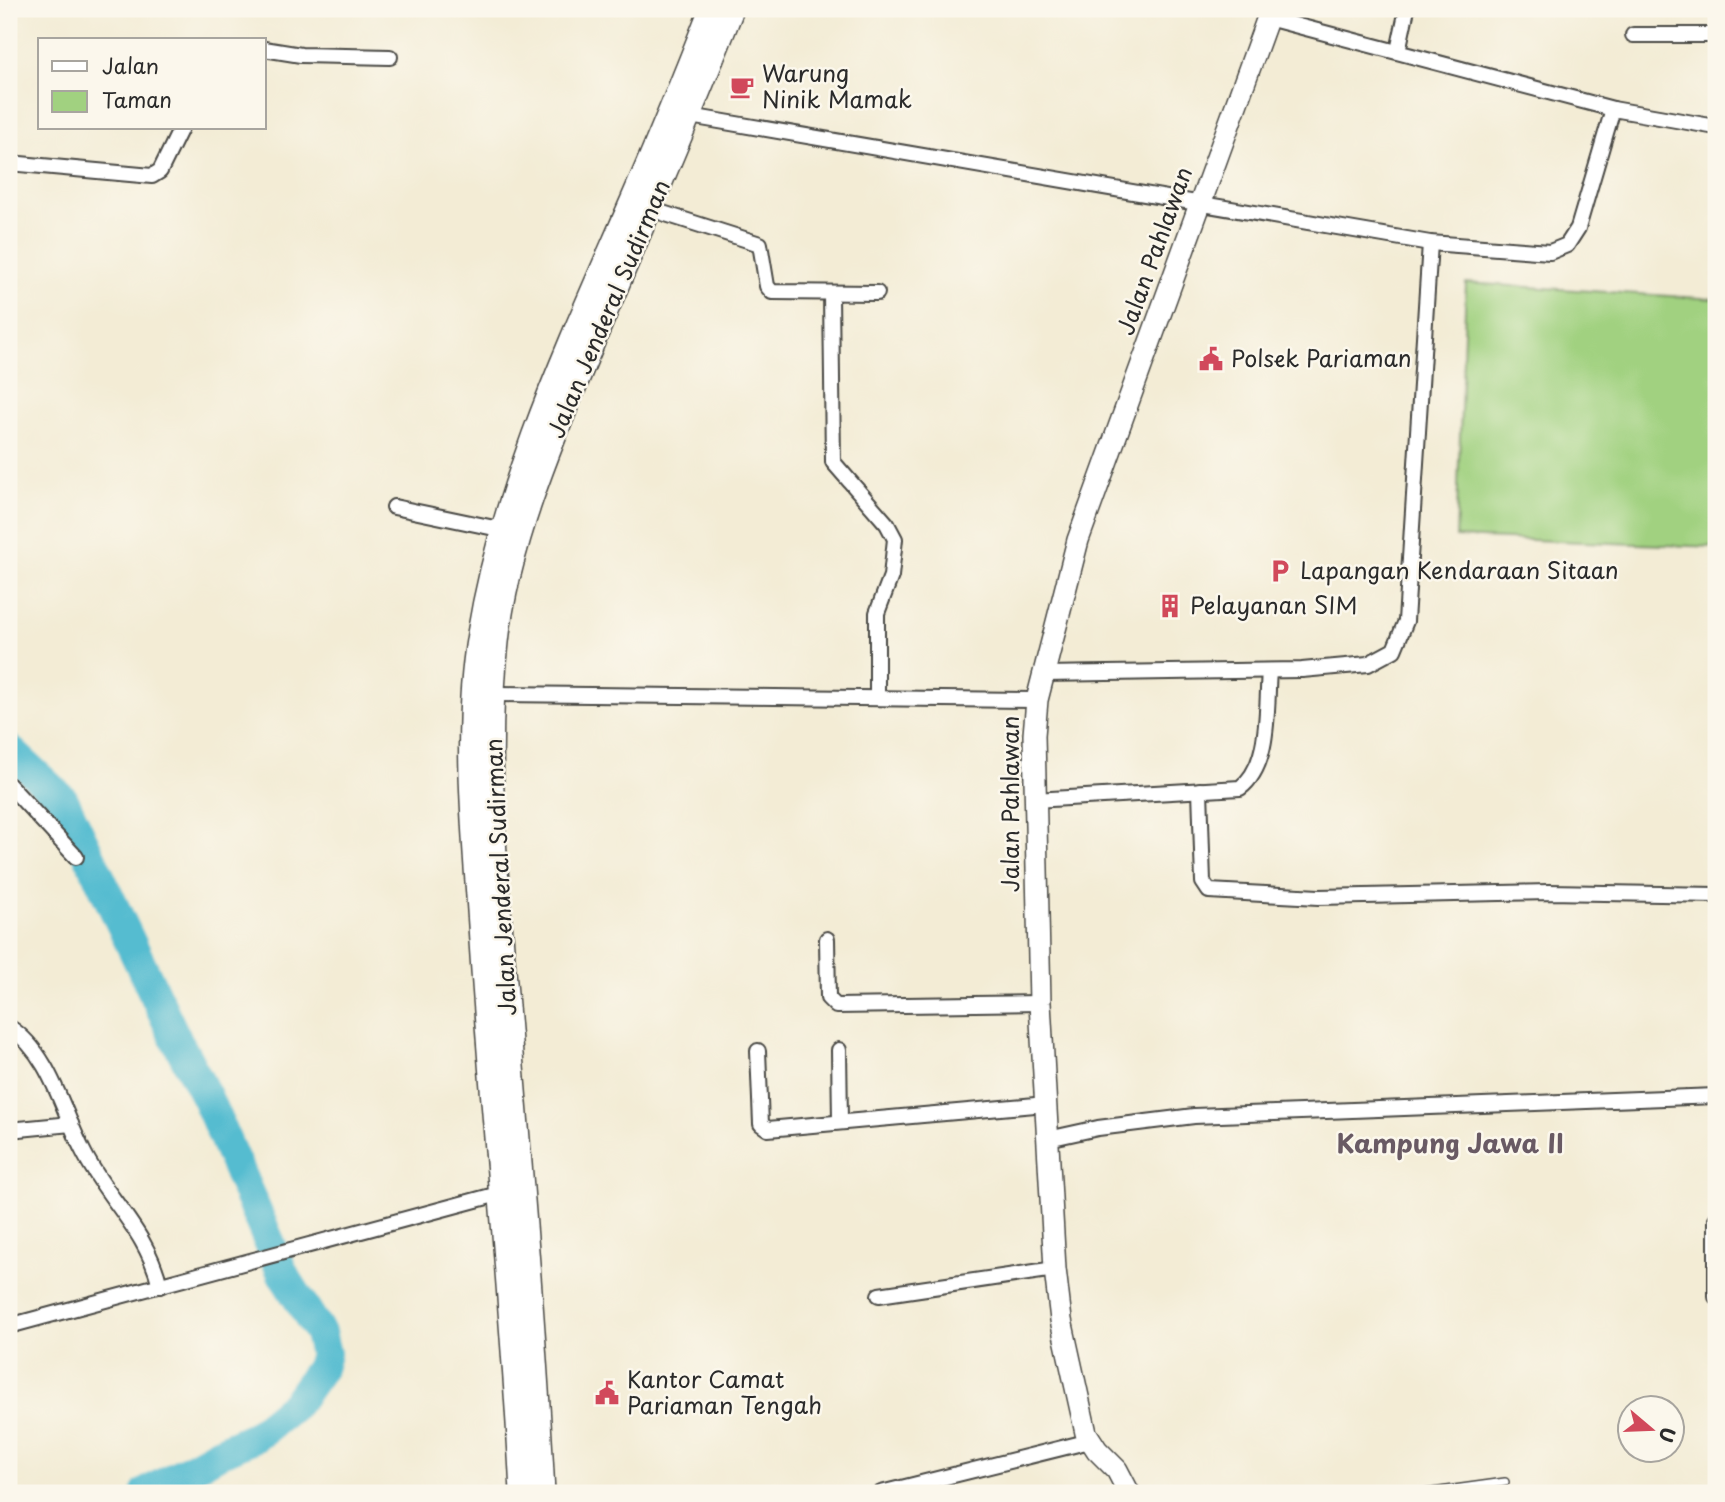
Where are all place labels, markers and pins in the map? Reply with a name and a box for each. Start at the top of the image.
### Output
place label: Warung Ninik Mamak [762,55,912,116]
cafe icon: Warung Ninik Mamak [728,73,756,101]
place label: Polsek Pariaman [1231,340,1412,375]
public building icon: Polsek Pariaman [1197,345,1225,373]
place label: Lapangan Kendaraan Sitaan [1300,552,1619,587]
parking icon: Lapangan Kendaraan Sitaan [1266,557,1294,585]
place label: Pelayanan SIM [1190,587,1357,622]
building icon: Pelayanan SIM [1156,592,1184,620]
place label: Kantor Camat Pariaman Tengah [627,1361,822,1422]
public building icon: Kantor Camat Pariaman Tengah [593,1379,621,1407]

